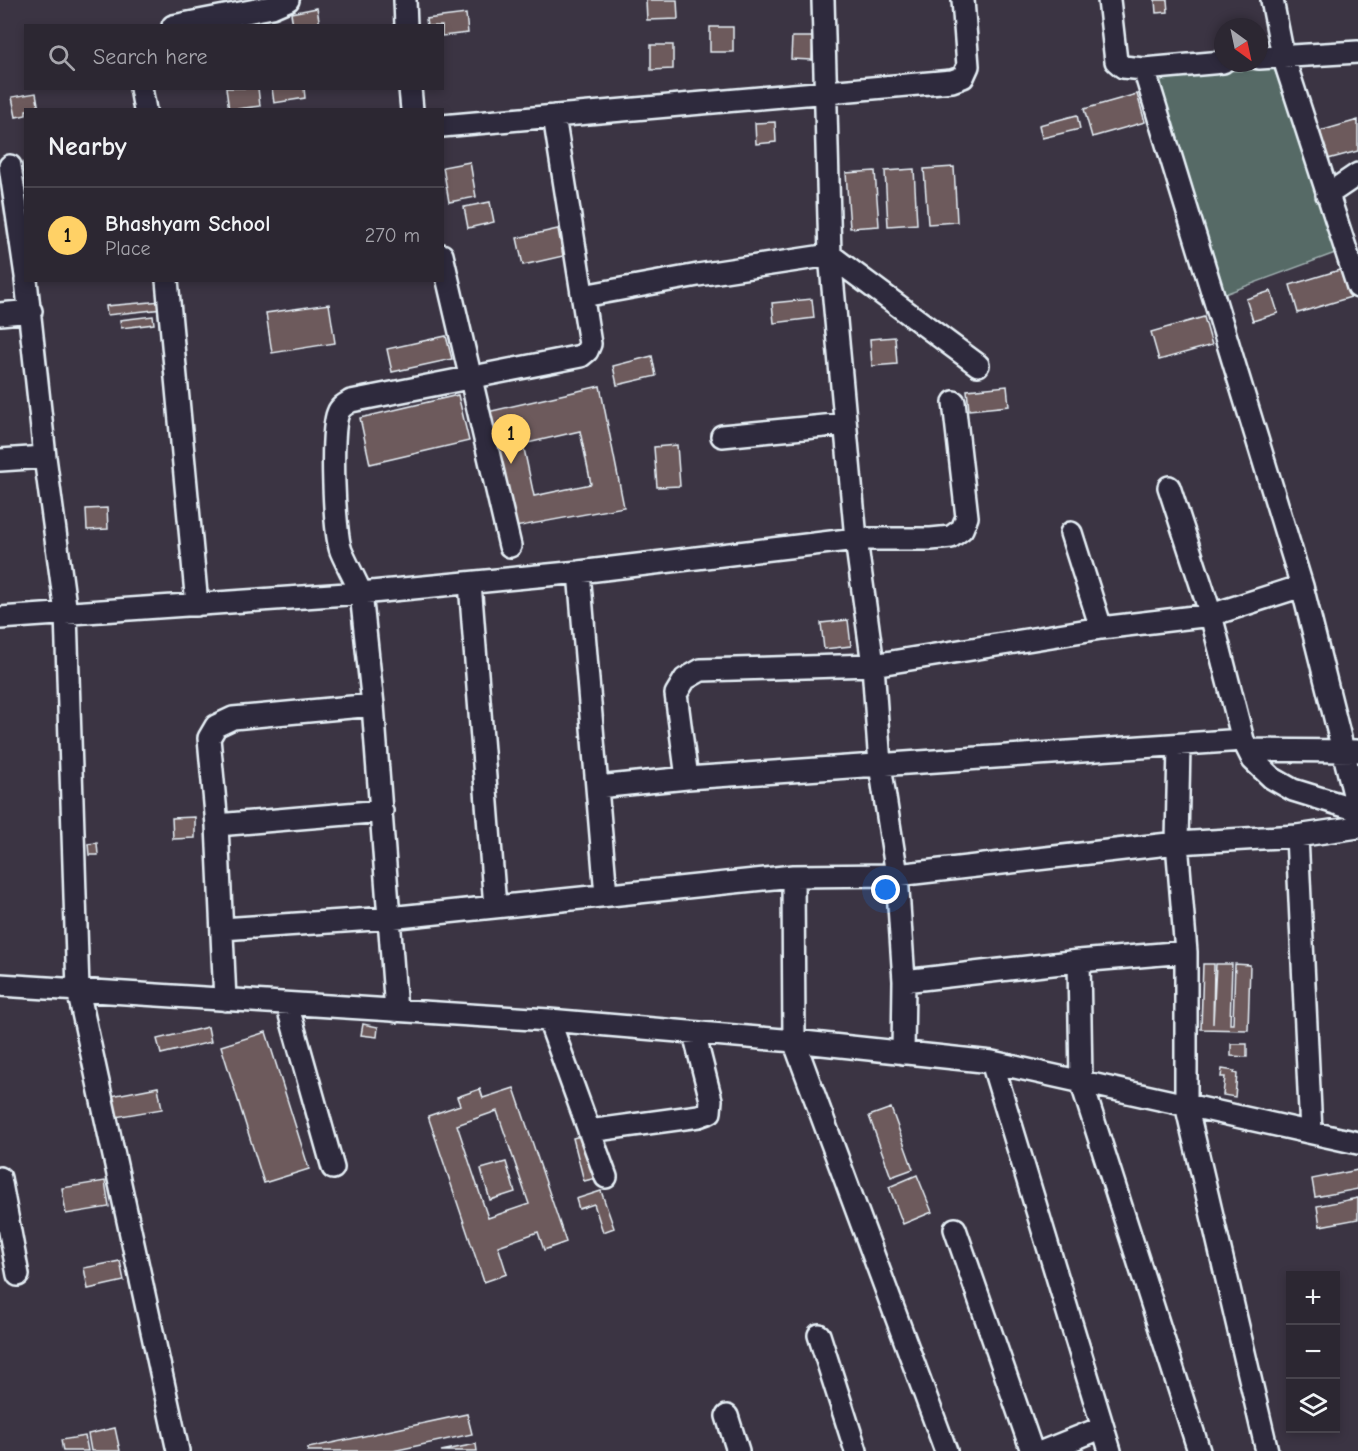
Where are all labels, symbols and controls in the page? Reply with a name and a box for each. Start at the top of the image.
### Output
north arrow [1214,18,1268,72]
search box [24,24,444,90]
icon: search [45,41,78,74]
text: Search here [93,44,208,70]
text: Nearby [48,132,127,162]
text: Bhashyam School [105,211,270,237]
text: 1 [64,224,71,247]
text: 270 m [365,224,420,247]
text: Place [105,237,151,260]
pin: 1 [492,414,530,464]
your location [871,875,900,904]
map controls [1286,1271,1340,1433]
button: + [1286,1271,1340,1325]
button: − [1286,1325,1340,1379]
button: layers [1286,1379,1340,1433]

